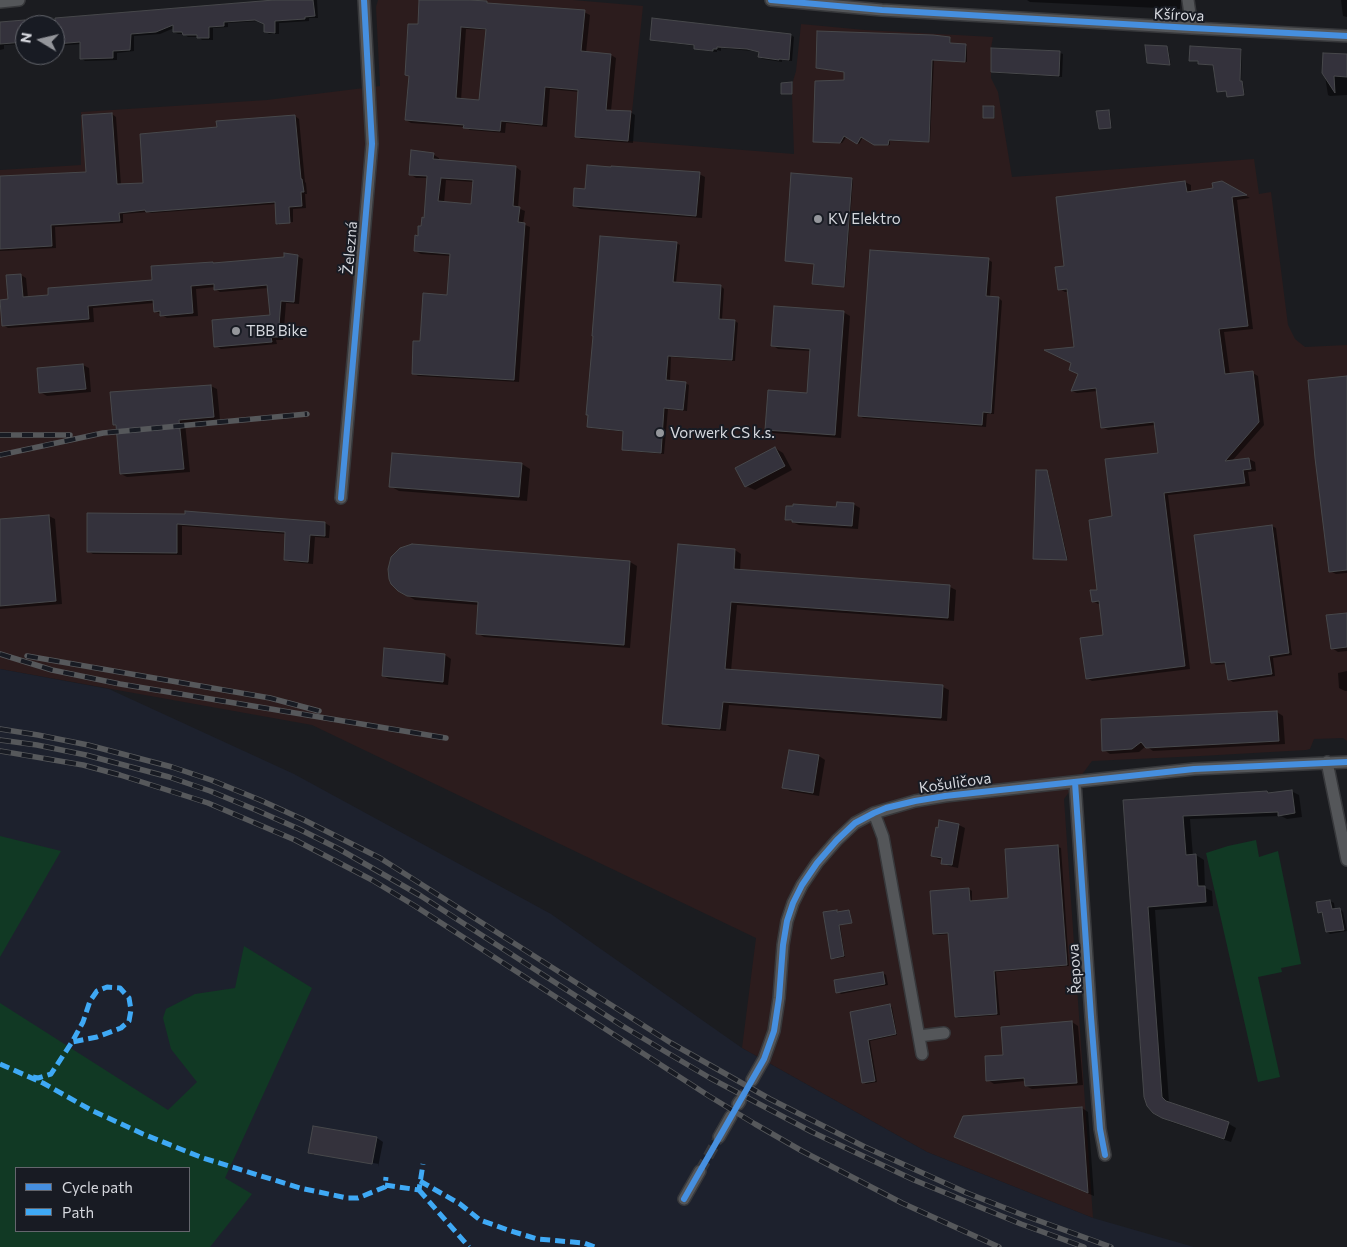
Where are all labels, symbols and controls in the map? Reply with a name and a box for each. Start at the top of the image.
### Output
street label: Kšírova [1153,5,1205,25]
north arrow [15,15,65,65]
text: N [16,31,35,44]
place label: KV Elektro [828,210,901,228]
marker: KV Elektro [812,213,824,225]
street label: Železná [339,221,361,275]
place label: TBB Bike [246,322,307,340]
marker: TBB Bike [230,325,242,337]
place label: Vorwerk CS k.s. [670,424,775,442]
marker: Vorwerk CS k.s. [654,427,666,439]
street label: Košuličova [918,769,992,797]
street label: Řepova [1064,943,1086,995]
legend [15,1167,190,1232]
text: Cycle path [62,1178,133,1196]
text: Path [62,1203,94,1221]

